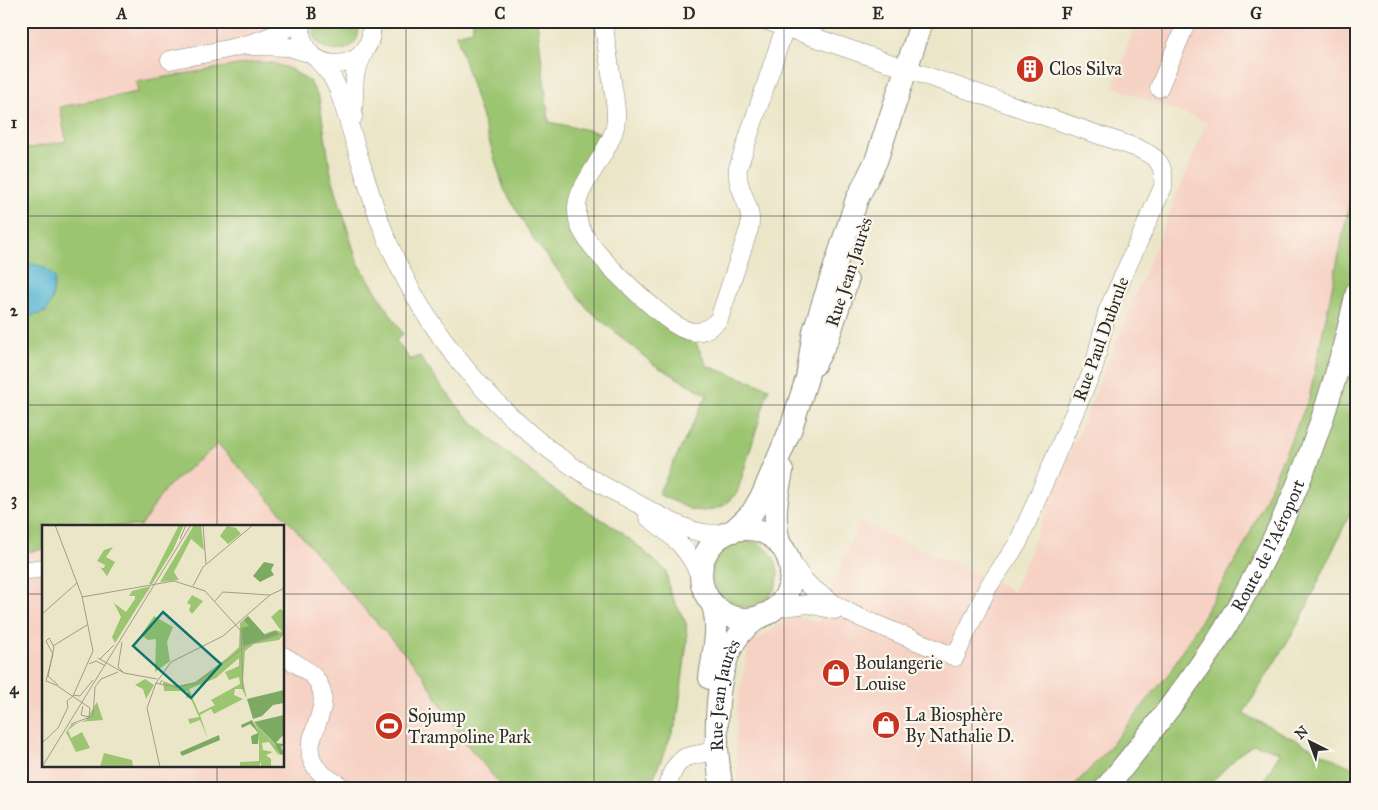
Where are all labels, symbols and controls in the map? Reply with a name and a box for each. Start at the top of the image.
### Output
text: A [116,4,128,23]
text: B [306,4,316,23]
text: C [495,4,506,23]
text: D [683,4,696,23]
text: E [872,4,884,23]
text: F [1062,4,1073,23]
text: G [1250,4,1262,23]
building icon: Clos Silva [1015,54,1045,84]
place label: Clos Silva [1049,58,1122,80]
text: 1 [11,113,18,132]
street label: Rue Jean Jaurès [821,214,878,330]
street label: Rue Paul Dubrule [1068,274,1134,404]
text: 2 [10,301,19,320]
street label: Route de l'Aéroport [1226,476,1310,616]
text: 3 [11,490,17,510]
inset map [42,525,285,768]
street label: Rue Jean Jaurès [706,635,745,752]
place label: Boulangerie Louise [855,652,943,695]
shop icon: Boulangerie Louise [821,658,851,688]
text: 4 [10,679,20,699]
place label: La Biosphère By Nathalie D. [905,704,1014,747]
place label: Sojump Trampoline Park [408,705,532,748]
shop icon: La Biosphère By Nathalie D. [871,710,901,740]
sports icon: Sojump Trampoline Park [374,711,404,741]
north arrow [1286,718,1336,768]
text: N [1292,722,1312,743]

